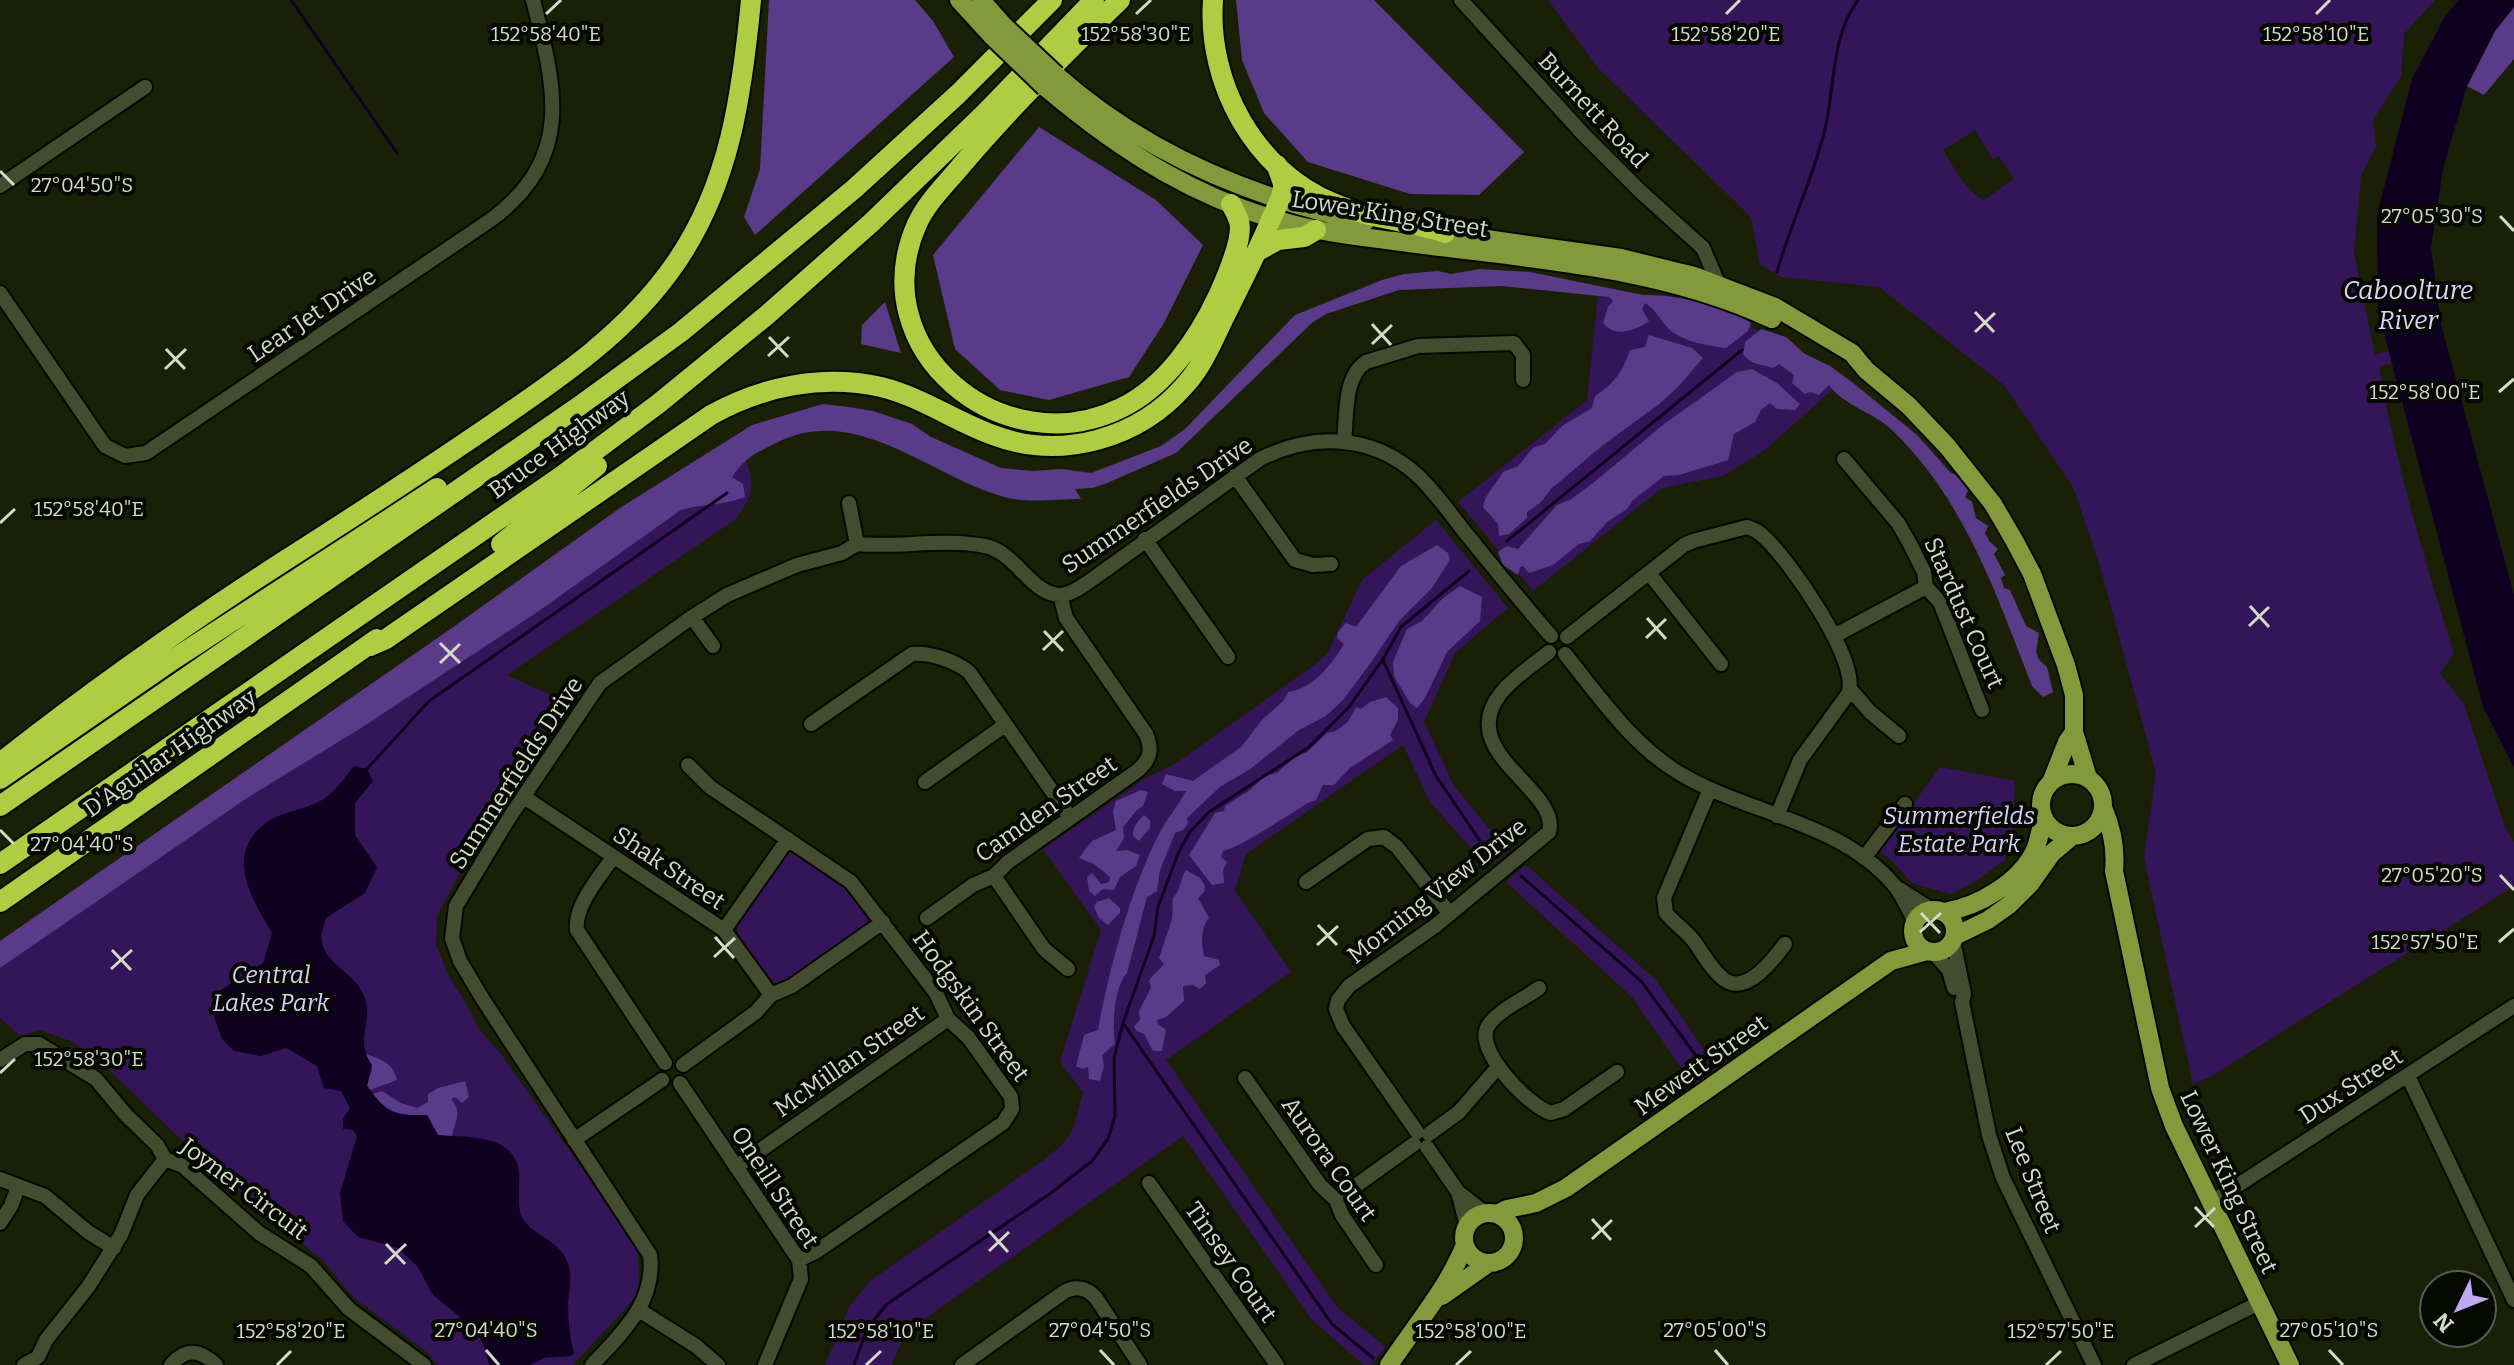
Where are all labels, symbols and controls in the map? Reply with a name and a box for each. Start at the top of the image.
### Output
text: 152°58'40"E [491,22,601,46]
text: 152°58'30"E [1081,22,1191,46]
text: 152°58'20"E [1672,22,1780,46]
text: 152°58'10"E [2263,22,2369,46]
street label: Burnett Road [1533,47,1653,173]
text: 27°04'50"S [31,173,133,197]
street label: Lower King Street [1290,185,1491,243]
text: 27°05'30"S [2381,204,2483,228]
street label: Lear Jet Drive [243,262,381,368]
water label: Caboolture River [2343,275,2473,336]
text: 152°58'00"E [2370,380,2480,404]
street label: Bruce Highway [483,383,635,505]
street label: Summerfields Drive [1057,431,1257,579]
text: 152°58'40"E [34,497,144,521]
street label: Stardust Court [1918,533,2010,693]
street label: Summerfields Drive [443,672,589,874]
street label: D'Aguilar Highway [78,683,262,823]
street label: Camden Street [970,750,1122,868]
park label: Summerfields Estate Park [1883,802,2035,858]
street label: Morning View Drive [1342,812,1532,970]
street label: Shak Street [608,820,730,916]
text: 27°04'40"S [30,832,134,856]
text: 27°05'20"S [2381,863,2483,887]
street label: Hodgskin Street [907,925,1035,1087]
text: 152°57'50"E [2372,930,2478,954]
park label: Central Lakes Park [213,961,330,1017]
street label: McMillan Street [769,999,929,1123]
street label: Mewett Street [1629,1009,1773,1121]
street label: Dux Street [2294,1042,2408,1130]
text: 152°58'30"E [34,1047,144,1071]
street label: Lower King Street [2174,1086,2284,1278]
street label: Aurora Court [1276,1091,1382,1227]
street label: Oneill Street [725,1121,825,1253]
street label: Lee Street [1999,1123,2067,1237]
street label: Joyner Circuit [174,1132,313,1246]
street label: Tinsey Court [1179,1197,1283,1328]
north arrow [2418,1269,2498,1349]
text: N [2428,1307,2459,1338]
text: 27°04'40"S [434,1318,538,1342]
text: 27°04'50"S [1049,1318,1151,1342]
text: 27°05'00"S [1663,1318,1767,1342]
text: 27°05'10"S [2280,1318,2378,1342]
text: 152°58'20"E [237,1319,345,1343]
text: 152°58'10"E [828,1319,934,1343]
text: 152°58'00"E [1416,1319,1526,1343]
text: 152°57'50"E [2008,1319,2114,1343]

